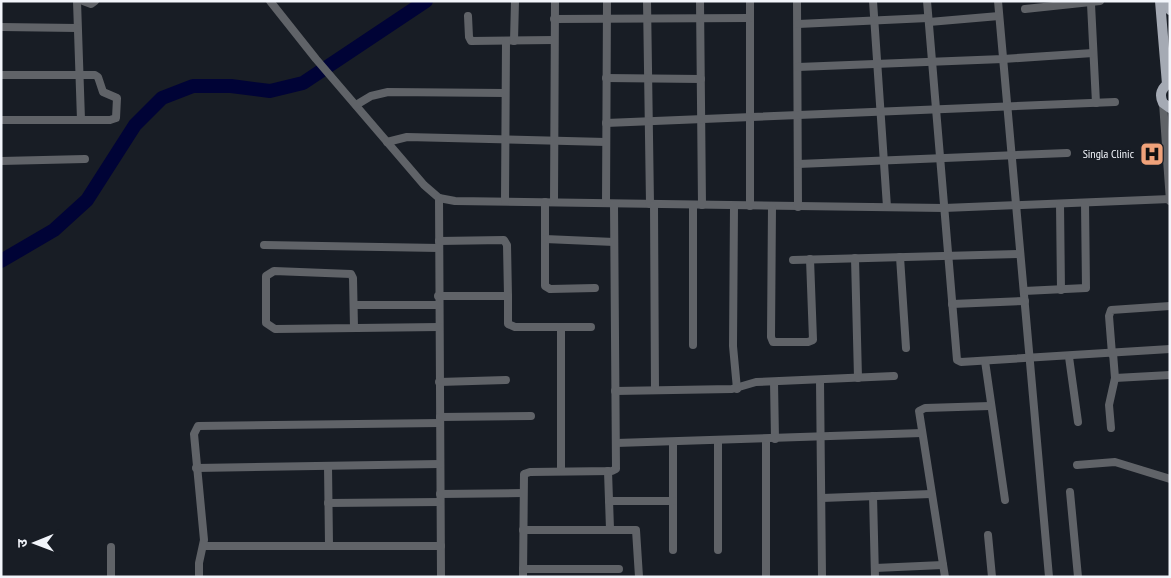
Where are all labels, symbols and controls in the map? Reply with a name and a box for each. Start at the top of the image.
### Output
hospital icon: Singla Clinic [1139,141,1165,167]
place label: Singla Clinic [1083,146,1135,161]
north arrow [10,518,60,568]
text: उ [13,538,31,547]

